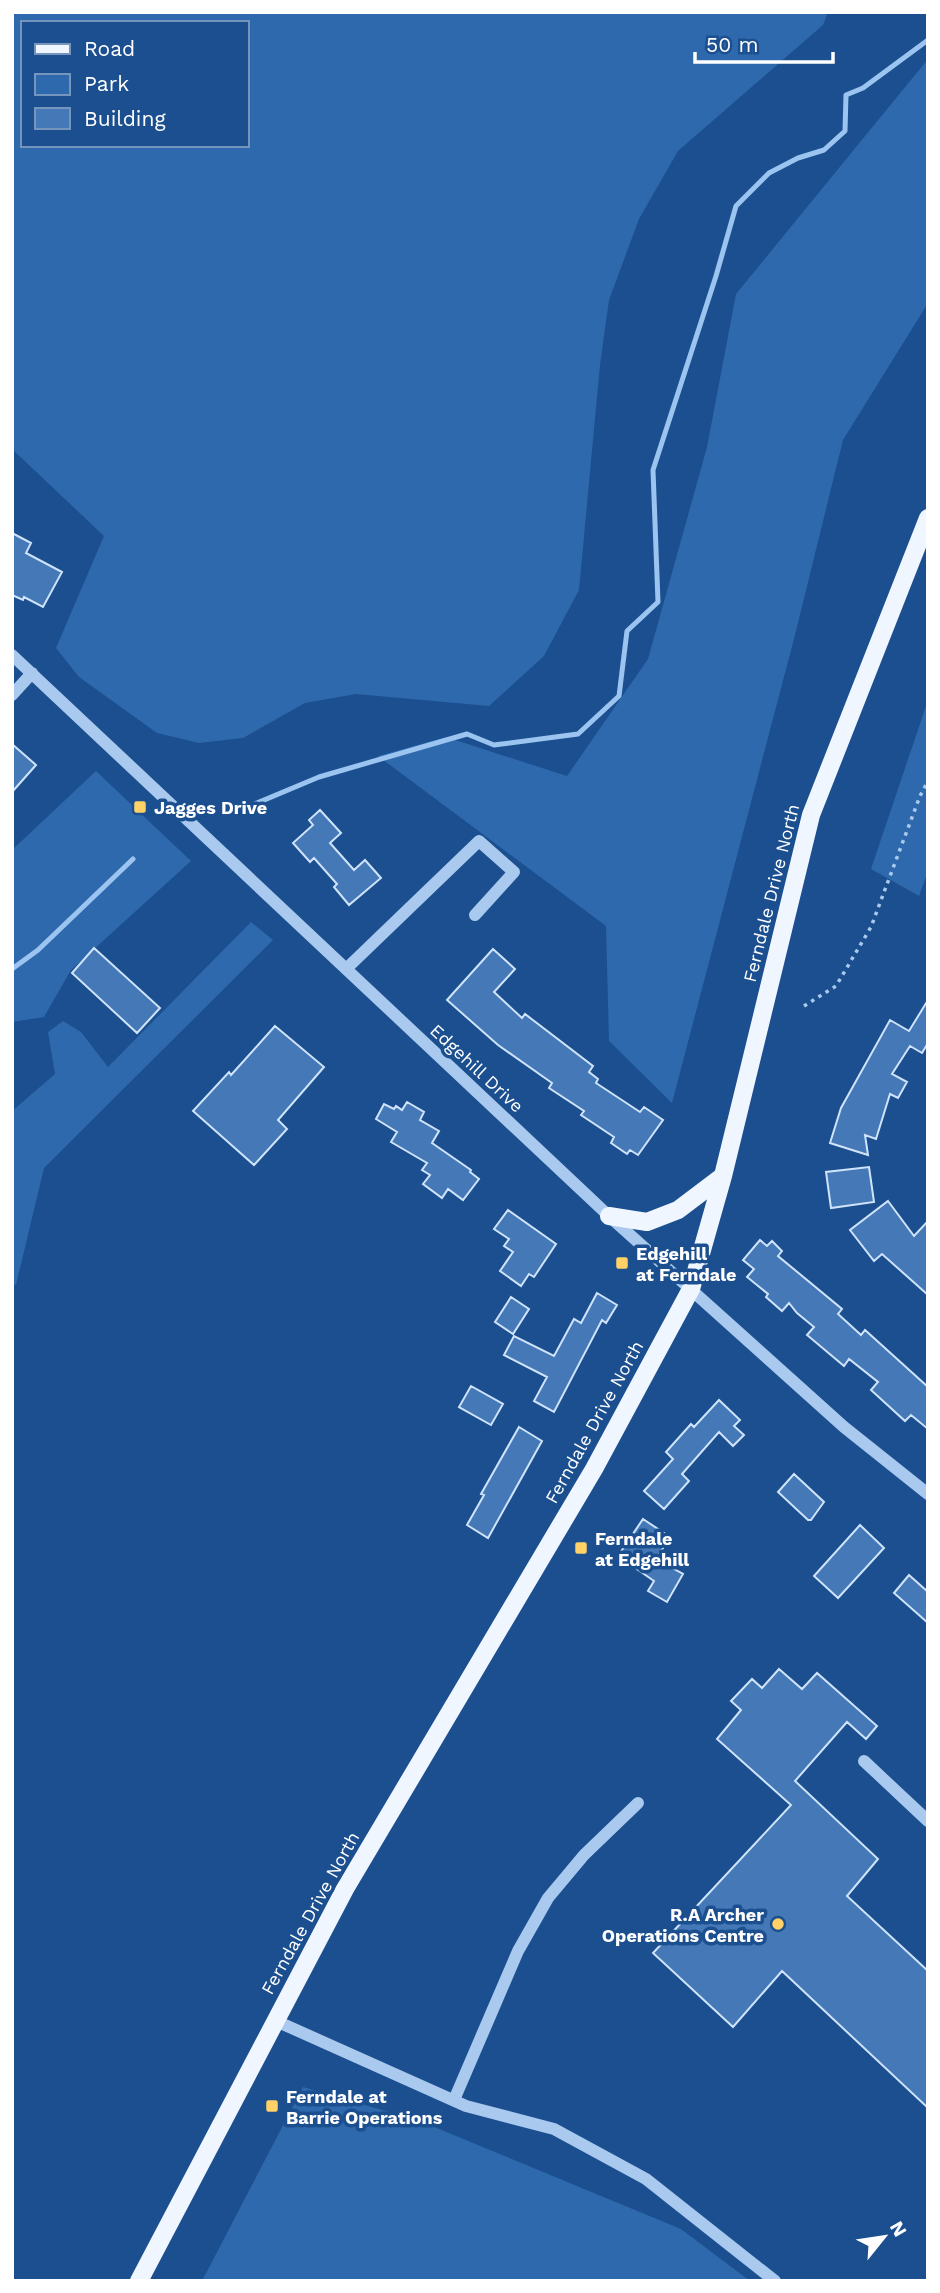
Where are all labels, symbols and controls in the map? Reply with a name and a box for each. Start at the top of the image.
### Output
legend [21,21,248,147]
scale bar [695,21,833,65]
text: 50 m [706,32,758,57]
text: Road [84,36,135,61]
text: Park [84,71,129,96]
text: Building [84,106,166,131]
place label: Jagges Drive [154,797,267,818]
marker: Jagges Drive [132,799,148,815]
street label: Ferndale Drive North [739,802,803,984]
street label: Edgehill Drive [426,1020,528,1116]
place label: Edgehill at Ferndale [636,1243,737,1285]
marker: Edgehill at Ferndale [614,1255,630,1271]
street label: Ferndale Drive North [541,1337,647,1507]
place label: Ferndale at Edgehill [595,1528,689,1570]
marker: Ferndale at Edgehill [573,1540,589,1556]
street label: Ferndale Drive North [257,1828,363,1998]
place label: R.A Archer Operations Centre [602,1904,764,1946]
marker: R.A Archer Operations Centre [770,1916,786,1932]
place label: Ferndale at Barrie Operations [286,2086,443,2128]
marker: Ferndale at Barrie Operations [264,2098,280,2114]
north arrow [849,2202,919,2272]
text: N [885,2217,912,2241]

